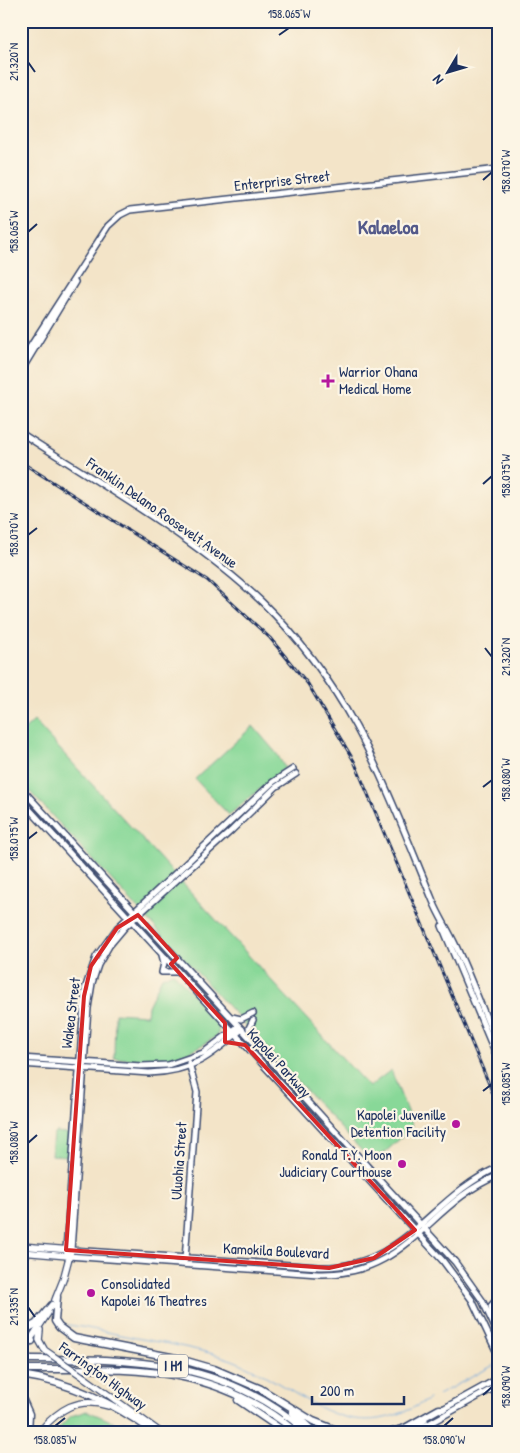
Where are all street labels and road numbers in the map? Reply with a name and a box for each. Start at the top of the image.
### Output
street label: Enterprise Street [233,165,332,196]
street label: Franklin Delano Roosevelt Avenue [82,452,242,573]
street label: Wakea Street [56,975,85,1050]
street label: Kapolei Parkway [242,1023,316,1102]
street label: Uluohia Street [165,1120,192,1201]
street label: Kamokila Boulevard [223,1237,330,1264]
street label: Farrington Highway [54,1336,151,1415]
road number: I H1 [158,1354,188,1378]

